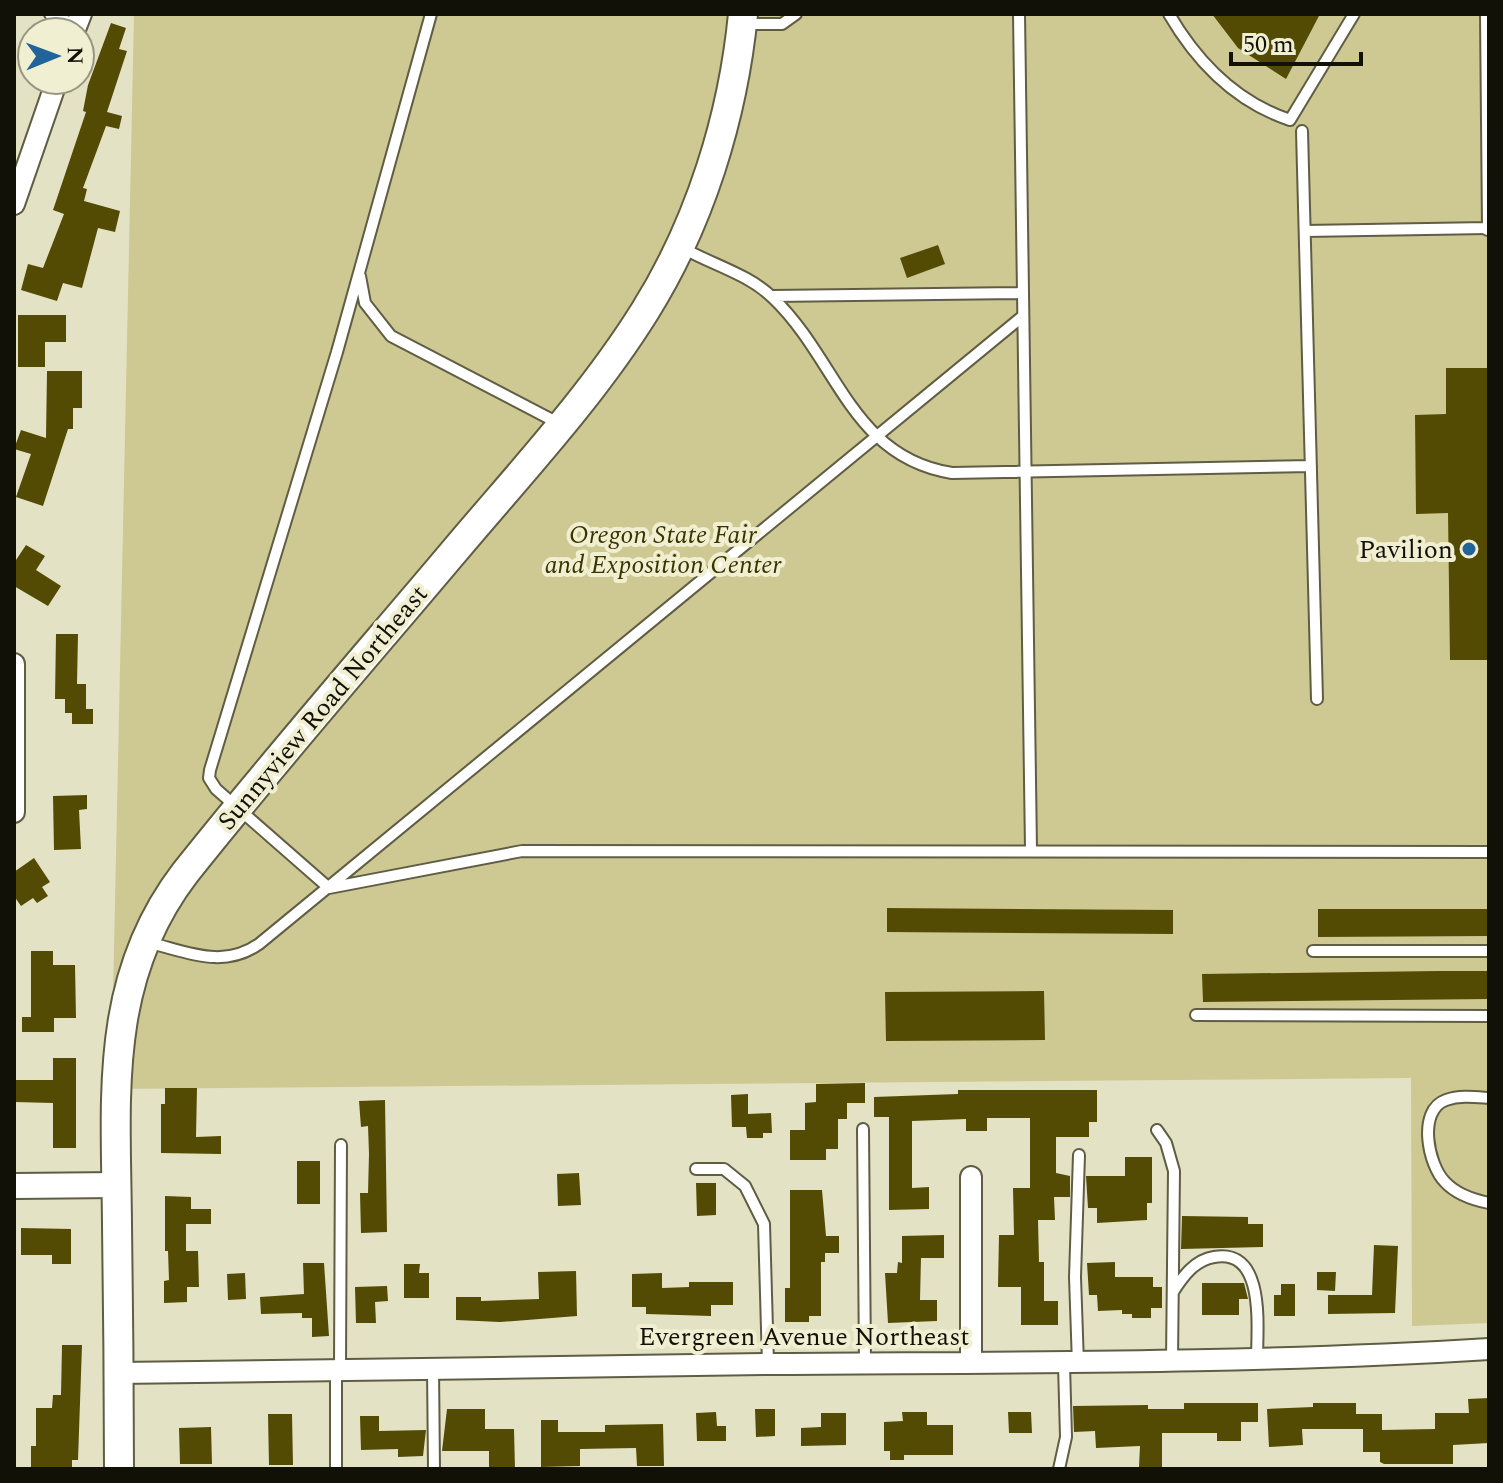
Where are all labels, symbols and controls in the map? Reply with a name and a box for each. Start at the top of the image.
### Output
north arrow [16,16,96,96]
scale bar [1231,16,1361,66]
text: 50 m [1243,27,1294,63]
text: N [58,46,91,65]
park label: Oregon State Fair and Exposition Center [544,515,783,585]
place label: Pavilion [1359,530,1453,570]
marker: Pavilion [1460,540,1478,558]
street label: Sunnyview Road Northeast [208,576,438,839]
street label: Evergreen Avenue Northeast [639,1317,969,1357]

